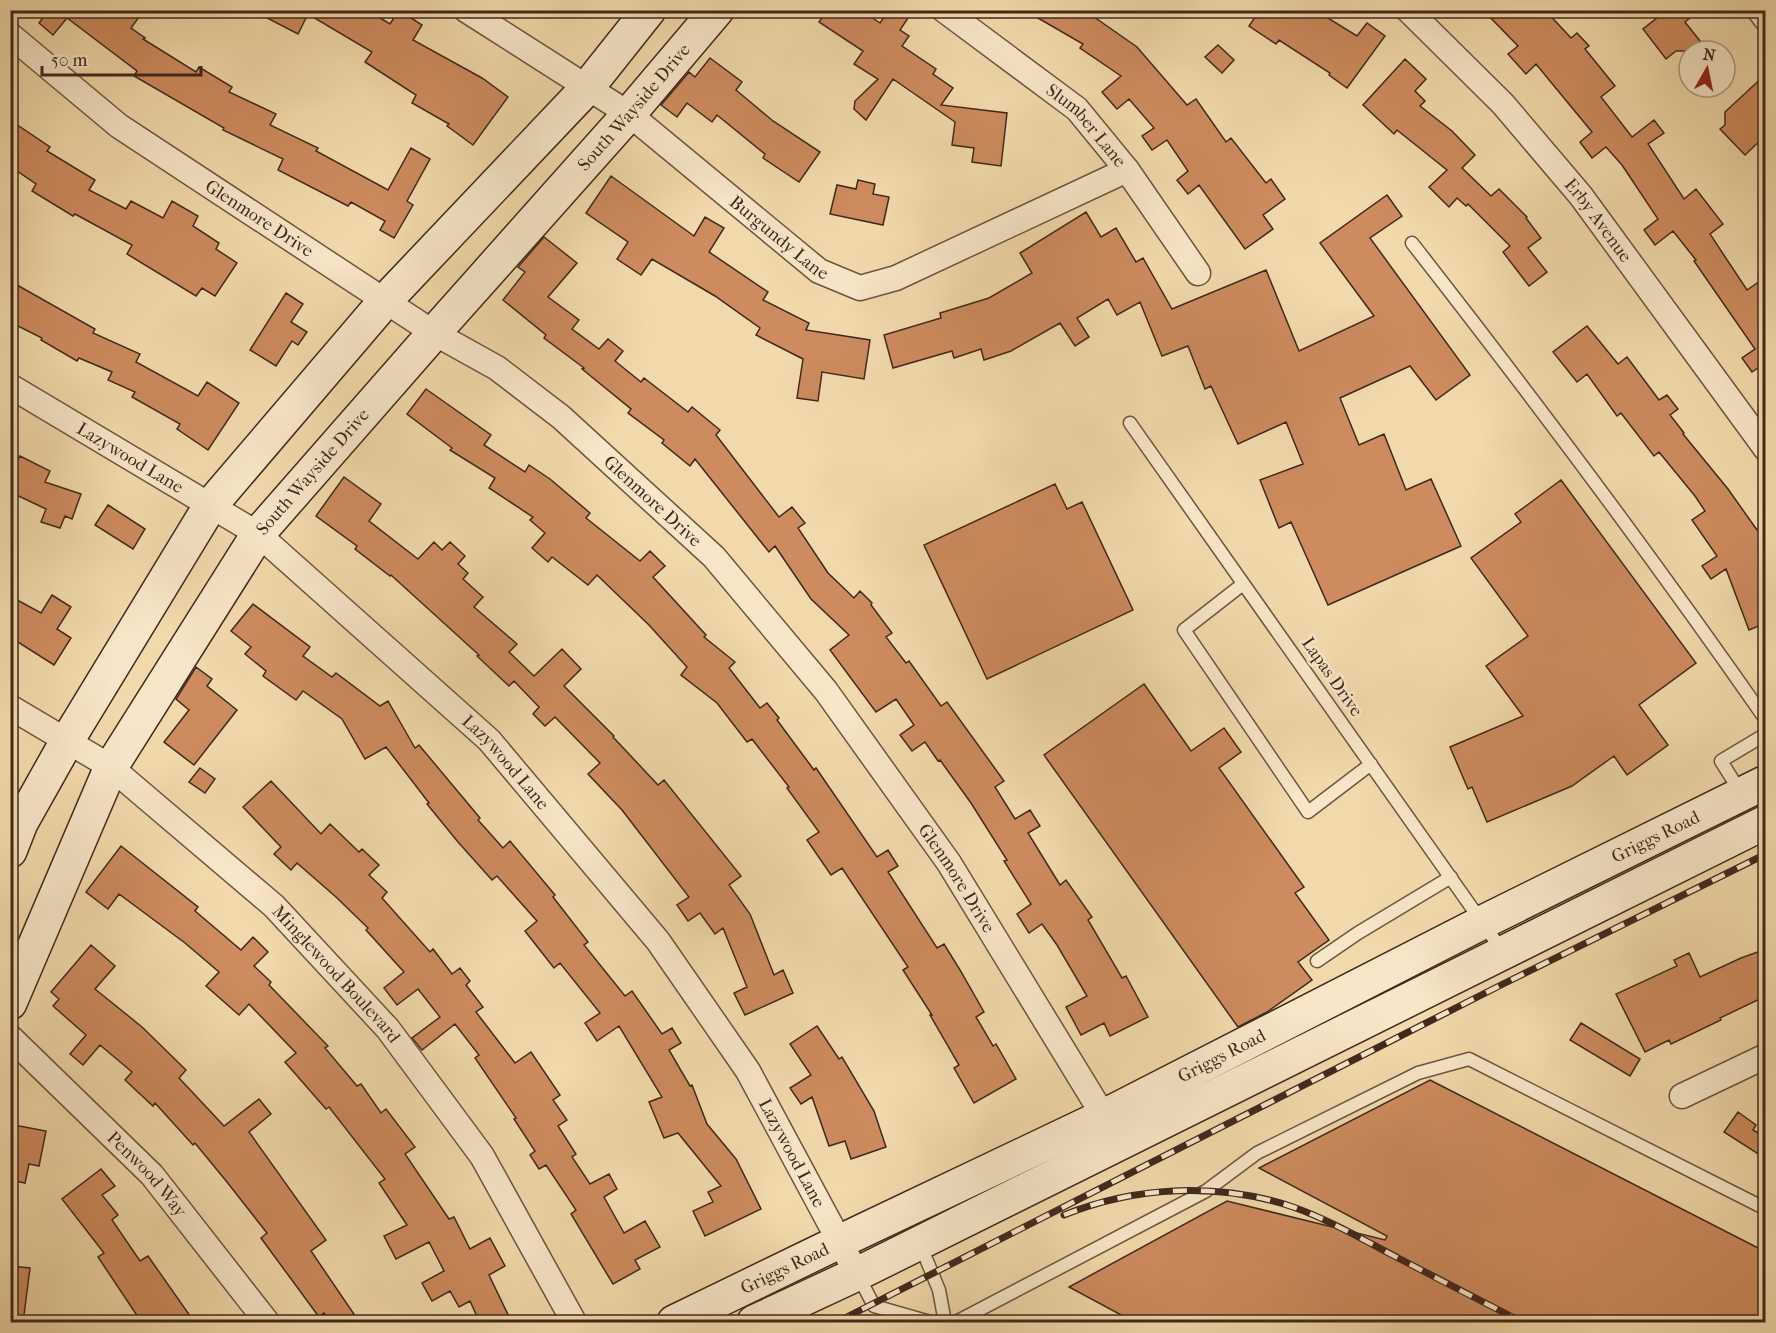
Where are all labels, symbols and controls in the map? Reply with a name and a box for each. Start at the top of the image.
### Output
scale bar [42,39,201,77]
street label: South Wayside Drive [573,39,695,175]
north arrow [1677,39,1737,99]
text: N [1702,44,1718,65]
text: 50 m [51,50,88,71]
street label: Slumber Lane [1042,79,1131,171]
street label: Erby Avenue [1560,174,1636,266]
street label: Glenmore Drive [201,175,318,261]
street label: Burgundy Lane [726,191,831,284]
street label: South Wayside Drive [252,404,374,539]
street label: Lazywood Lane [73,418,187,498]
street label: Glenmore Drive [600,451,706,551]
street label: Lapas Drive [1297,633,1367,721]
street label: Lazywood Lane [458,711,554,814]
street label: Griggs Road [1608,806,1703,867]
street label: Glenmore Drive [914,820,999,936]
street label: Minglewood Boulevard [268,901,405,1047]
street label: Griggs Road [1174,1025,1269,1087]
street label: Lazywood Lane [754,1095,830,1211]
street label: Penwood Way [103,1127,192,1222]
street label: Griggs Road [737,1238,832,1299]

